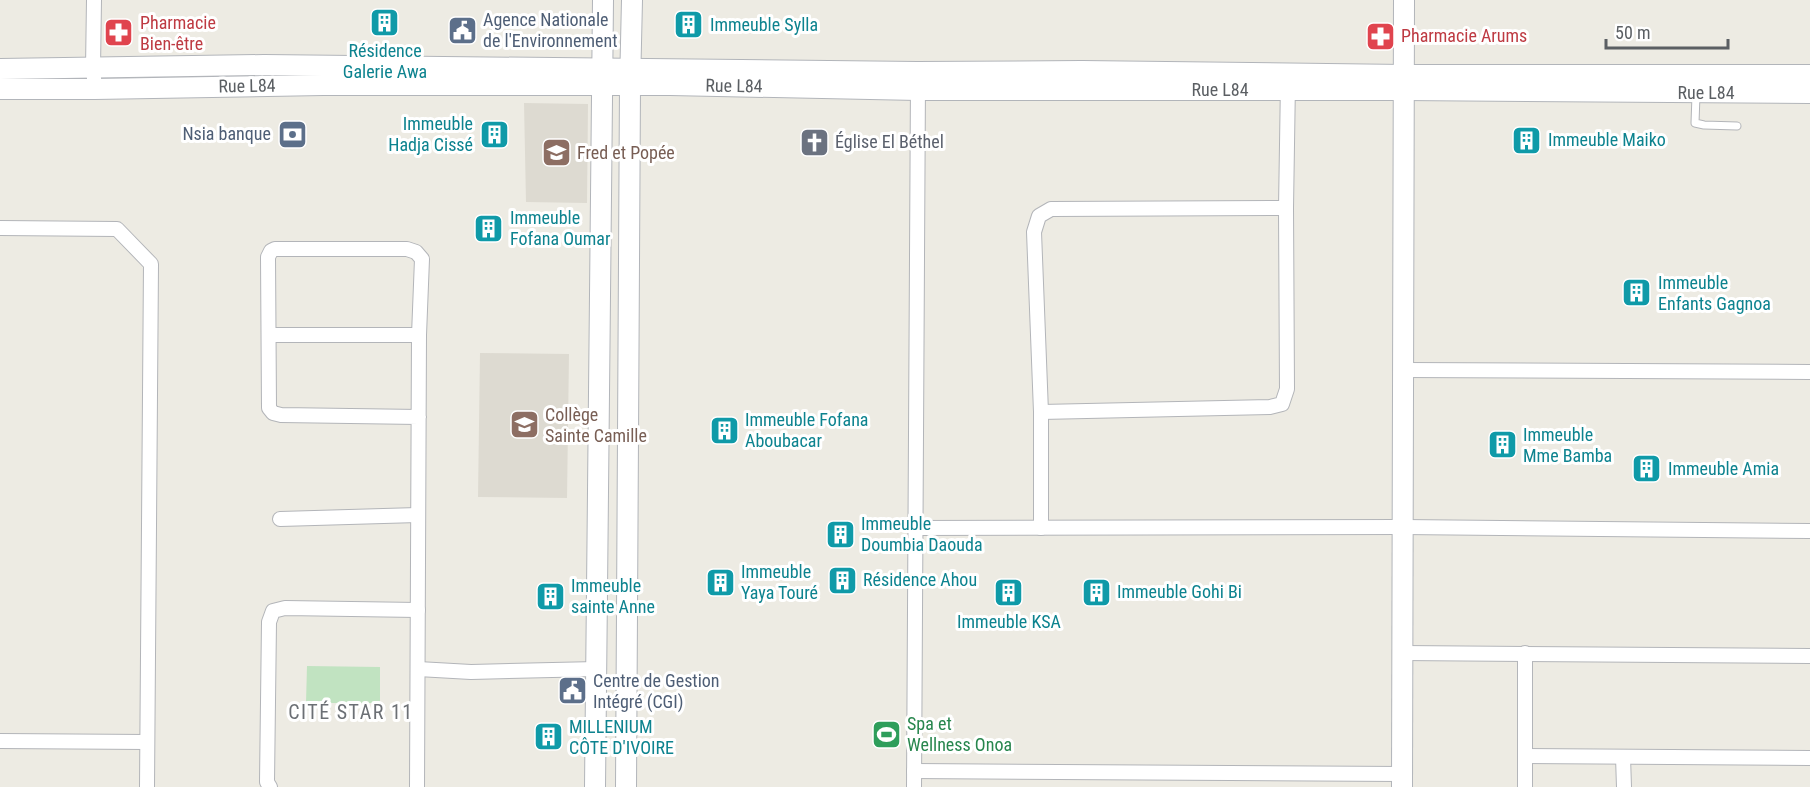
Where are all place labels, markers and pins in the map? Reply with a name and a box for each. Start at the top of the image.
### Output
building icon: Résidence Galerie Awa [369,6,401,38]
place label: Agence Nationale de l'Environnement [483,9,618,51]
building icon: Immeuble Sylla [673,9,705,41]
place label: Pharmacie Bien-être [140,12,216,54]
public building icon: Agence Nationale de l'Environnement [446,14,478,46]
place label: Immeuble Sylla [710,14,818,35]
pharmacy icon: Pharmacie Bien-être [103,17,135,49]
pharmacy icon: Pharmacie Arums [1364,20,1396,52]
place label: Pharmacie Arums [1401,25,1527,46]
place label: Résidence Galerie Awa [343,40,427,82]
place label: Immeuble Hadja Cissé [388,113,473,155]
bank icon: Nsia banque [276,118,308,150]
building icon: Immeuble Hadja Cissé [478,118,510,150]
place label: Nsia banque [182,123,271,144]
building icon: Immeuble Maiko [1511,124,1543,156]
church icon: Église El Béthel [798,126,830,158]
place label: Immeuble Maiko [1548,129,1666,150]
place label: Église El Béthel [835,131,944,152]
school or university icon: Fred et Popée [540,137,572,169]
place label: Fred et Popée [577,142,675,163]
place label: Immeuble Fofana Oumar [510,207,611,249]
building icon: Immeuble Fofana Oumar [473,212,505,244]
place label: Immeuble Enfants Gagnoa [1658,272,1771,314]
building icon: Immeuble Enfants Gagnoa [1621,277,1653,309]
place label: Collège Sainte Camille [545,404,647,446]
school or university icon: Collège Sainte Camille [508,409,540,441]
place label: Immeuble Fofana Aboubacar [745,409,869,451]
building icon: Immeuble Fofana Aboubacar [708,414,740,446]
place label: Immeuble Mme Bamba [1523,424,1612,466]
building icon: Immeuble Mme Bamba [1486,429,1518,461]
building icon: Immeuble Amia [1631,453,1663,485]
place label: Immeuble Amia [1668,458,1779,479]
place label: Immeuble Doumbia Daouda [861,513,983,555]
building icon: Immeuble Doumbia Daouda [824,518,856,550]
place label: Immeuble Yaya Touré [741,561,818,603]
building icon: Résidence Ahou [826,564,858,596]
building icon: Immeuble Yaya Touré [704,566,736,598]
place label: Résidence Ahou [863,569,977,590]
place label: Immeuble sainte Anne [571,575,655,617]
building icon: Immeuble Gohi Bi [1080,576,1112,608]
building icon: Immeuble KSA [993,577,1025,609]
building icon: Immeuble sainte Anne [534,580,566,612]
place label: Immeuble Gohi Bi [1117,581,1242,602]
place label: Immeuble KSA [957,611,1062,632]
place label: Centre de Gestion Intégré (CGI) [593,670,720,713]
public building icon: Centre de Gestion Intégré (CGI) [556,675,588,707]
place label: Spa et Wellness Onoa [907,713,1012,755]
place label: MILLENIUM CÔTE D'IVOIRE [569,716,674,758]
sports icon: Spa et Wellness Onoa [870,718,902,750]
building icon: MILLENIUM CÔTE D'IVOIRE [532,721,564,753]

